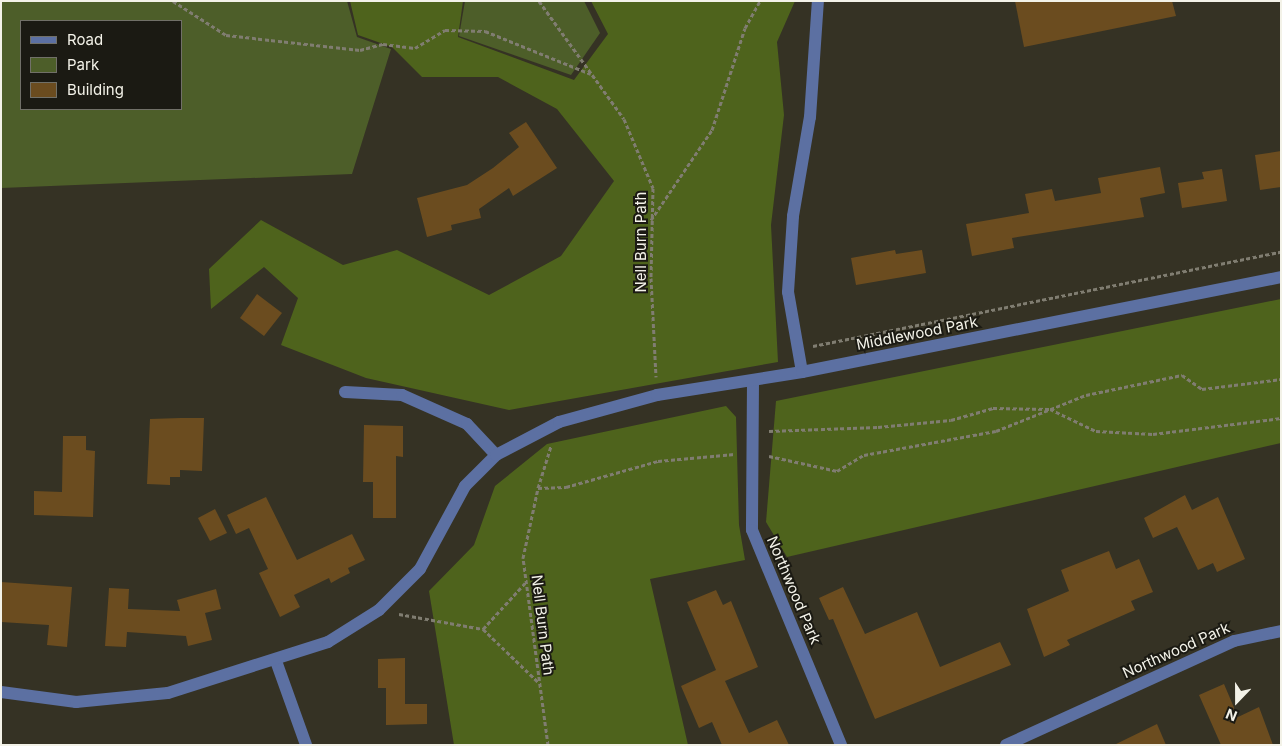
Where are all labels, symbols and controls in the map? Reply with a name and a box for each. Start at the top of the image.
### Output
legend [20,20,182,110]
text: Road [67,30,103,49]
text: Park [67,55,99,74]
text: Building [67,80,124,99]
street label: Nell Burn Path [632,192,650,292]
street label: Middlewood Park [855,312,979,354]
street label: Northwood Park [763,533,825,647]
street label: Nell Burn Path [528,574,558,676]
street label: Northwood Park [1120,618,1232,682]
north arrow [1212,676,1262,726]
text: N [1223,705,1239,725]

